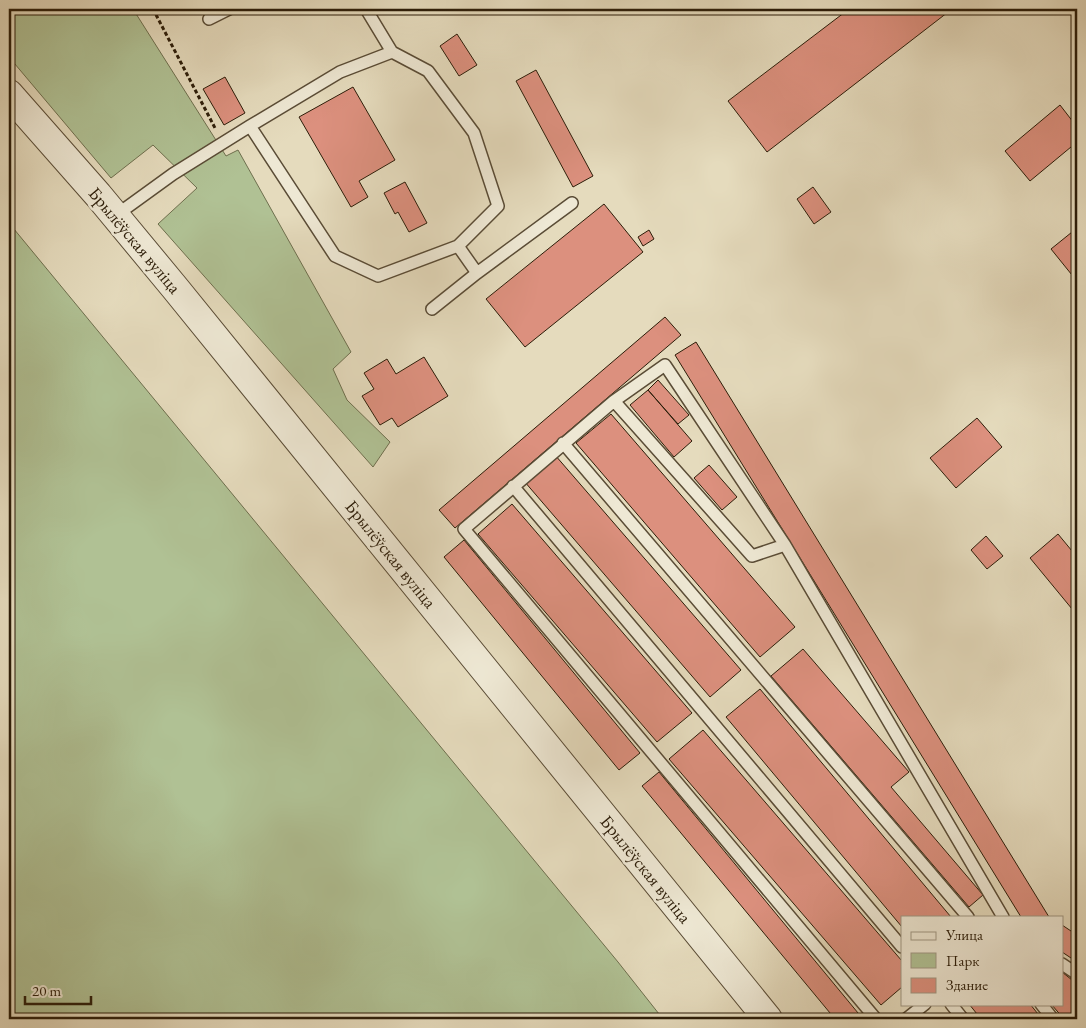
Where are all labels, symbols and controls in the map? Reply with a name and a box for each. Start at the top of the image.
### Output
street label: Брылёўская вуліца [84,182,187,299]
street label: Брылёўская вуліца [340,495,442,613]
street label: Брылёўская вуліца [595,810,697,928]
legend [901,916,1064,1006]
text: Улица [945,925,983,944]
text: Парк [946,951,979,970]
scale bar [25,973,91,1005]
text: Здание [946,975,988,994]
text: 20 m [32,981,61,1000]

